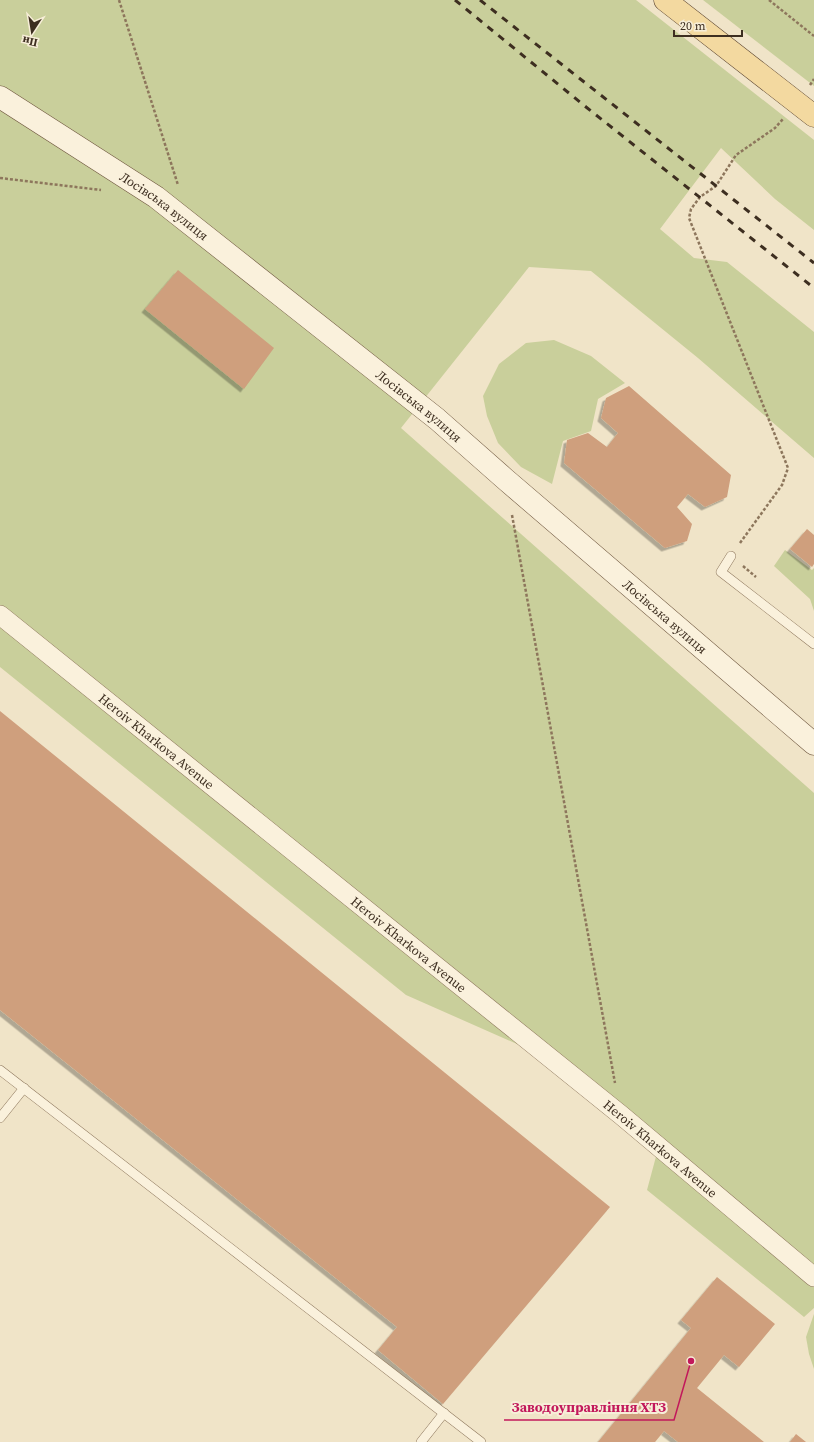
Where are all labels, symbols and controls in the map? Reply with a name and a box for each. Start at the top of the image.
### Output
north arrow [12,12,52,52]
scale bar [674,12,742,38]
text: 20 m [680,18,706,34]
text: Пн [21,32,39,50]
street label: Лосівська вулиця [117,168,212,244]
street label: Лосівська вулиця [373,366,466,446]
street label: Лосівська вулиця [619,575,711,657]
street label: Heroiv Kharkova Avenue [95,689,218,793]
street label: Heroiv Kharkova Avenue [348,893,470,996]
street label: Heroiv Kharkova Avenue [600,1096,721,1201]
callout: Заводоуправління ХТЗ [504,1394,674,1420]
text: Заводоуправління ХТЗ [512,1397,666,1417]

